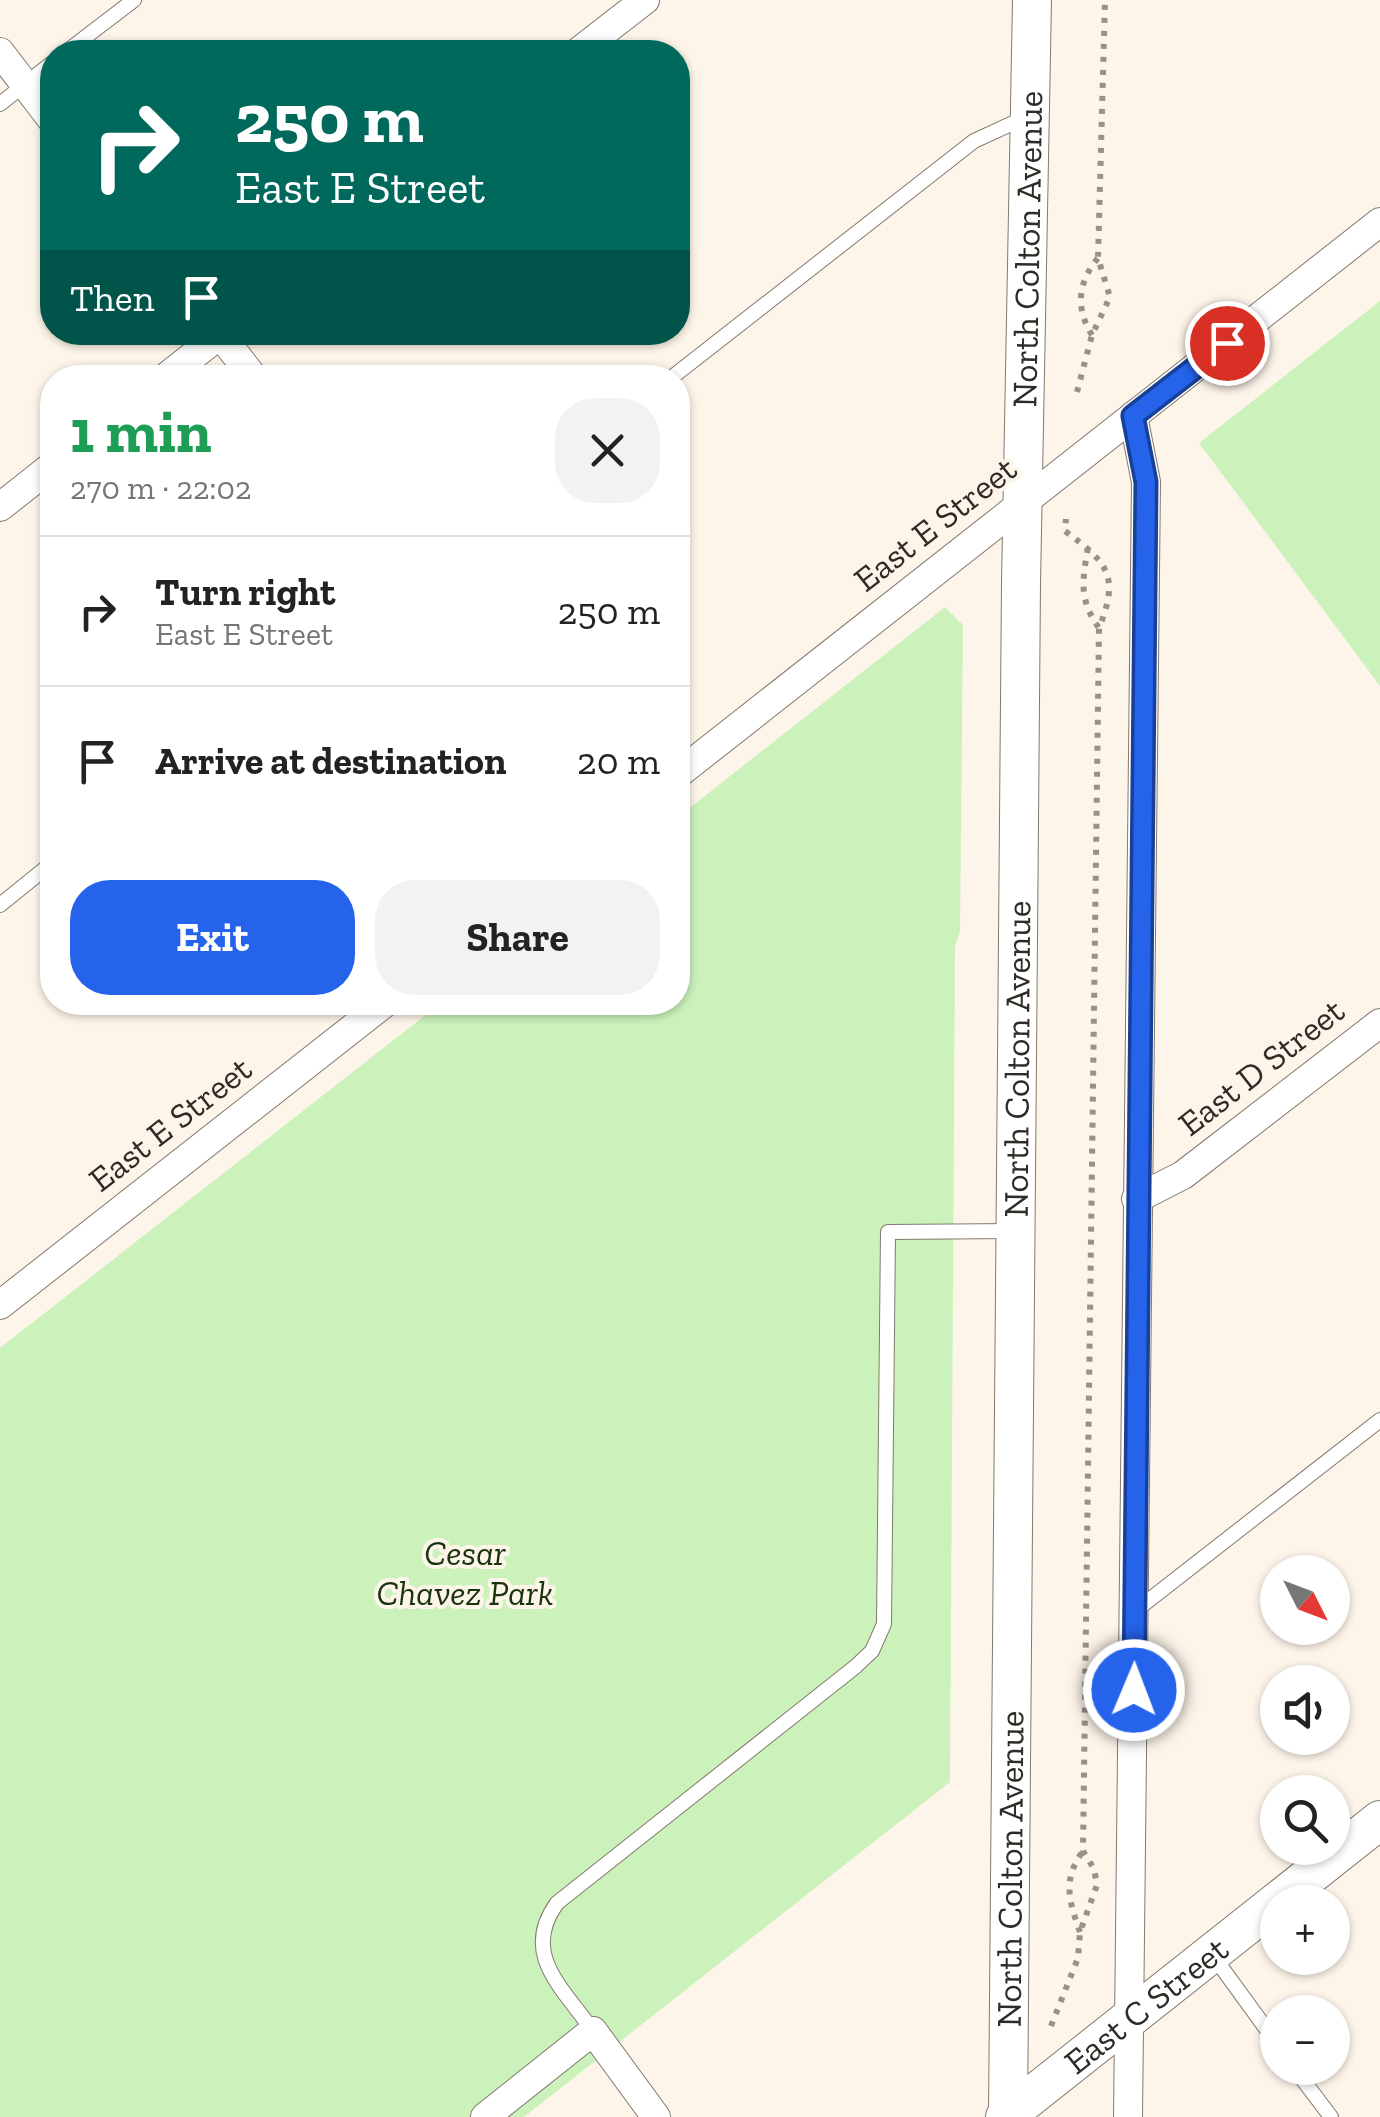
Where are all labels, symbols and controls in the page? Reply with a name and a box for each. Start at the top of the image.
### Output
text: 250 m [235,76,424,160]
icon: right [70,80,200,210]
street label: North Colton Avenue [1003,90,1051,408]
text: East E Street [235,161,485,215]
icon: arrive [174,270,229,325]
text: Then [70,275,154,321]
pin [1185,301,1270,386]
icon: arrive [1200,316,1255,371]
text: 1 min [70,395,212,467]
button: close [555,398,660,503]
street label: East E Street [845,448,1025,600]
text: 270 m · 22:02 [70,469,251,507]
text: Turn right [155,569,335,615]
icon: right [70,584,125,639]
text: 250 m [558,588,660,634]
text: East E Street [155,615,333,653]
icon: arrive [70,734,125,789]
text: Arrive at destination [155,738,506,784]
text: 20 m [577,738,660,784]
button: Exit [70,880,355,995]
button: Share [375,880,660,995]
street label: North Colton Avenue [995,901,1039,1218]
street label: East D Street [1170,989,1352,1145]
street label: East E Street [80,1048,260,1200]
park label: Cesar Chavez Park [377,1532,553,1614]
north arrow [1260,1555,1350,1645]
map controls [1260,1555,1350,2085]
position arrow [1082,1638,1186,1742]
button: sound [1260,1665,1350,1755]
street label: North Colton Avenue [988,1710,1032,2028]
button: search [1260,1775,1350,1865]
button: + [1260,1885,1350,1975]
street label: East C Street [1056,1928,1236,2083]
button: − [1260,1995,1350,2085]

